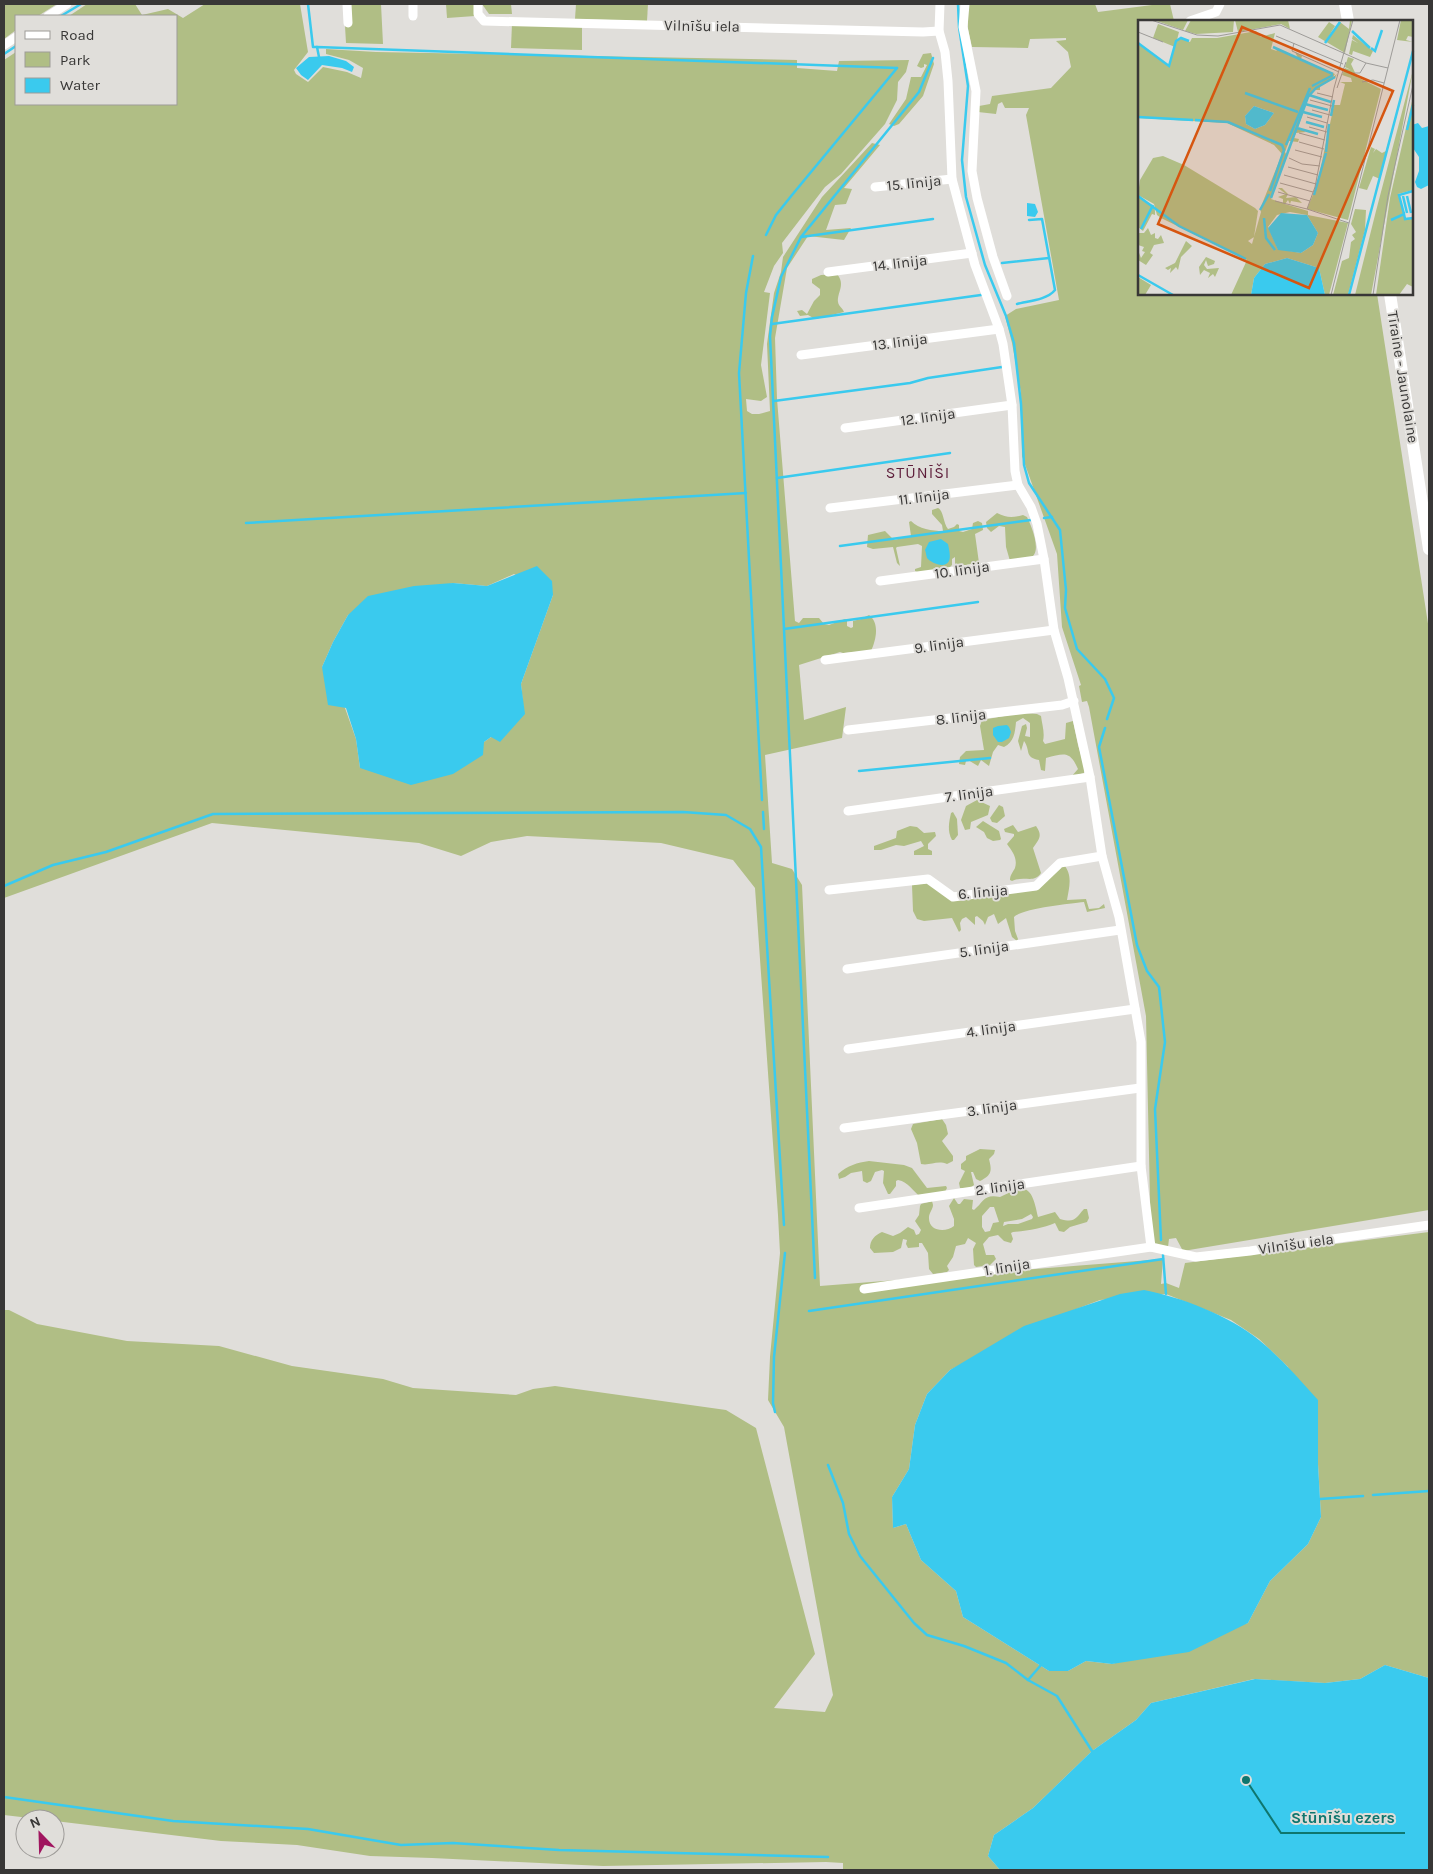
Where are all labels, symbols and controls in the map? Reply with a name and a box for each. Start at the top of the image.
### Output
legend [15,15,178,105]
street label: Vilnīšu iela [664,16,740,36]
inset map [1138,20,1413,295]
text: Road [60,26,95,44]
text: Park [60,51,90,69]
text: Water [60,76,101,94]
street label: 15. līnija [886,171,942,195]
street label: 14. līnija [872,251,928,275]
street label: Tīraine - Jaunolaine [1384,310,1422,444]
street label: 13. līnija [871,330,929,354]
street label: 12. līnija [899,404,957,430]
district label: STŪNĪŠI [886,463,950,482]
street label: 11. līnija [897,485,951,509]
street label: 10. līnija [933,557,991,583]
street label: 9. līnija [913,633,965,657]
street label: 8. līnija [935,705,987,729]
street label: 7. līnija [944,782,994,806]
street label: 6. līnija [957,881,1009,903]
street label: 5. līnija [958,937,1010,961]
street label: 4. līnija [965,1017,1017,1041]
street label: 3. līnija [966,1096,1018,1120]
street label: 2. līnija [974,1175,1026,1199]
street label: Vilnīšu iela [1257,1230,1335,1258]
street label: 1. līnija [983,1254,1031,1280]
callout: Stūnīšu ezers [1281,1802,1405,1833]
text: Stūnīšu ezers [1291,1808,1395,1827]
north arrow [15,1809,65,1859]
text: N [27,1813,43,1832]

